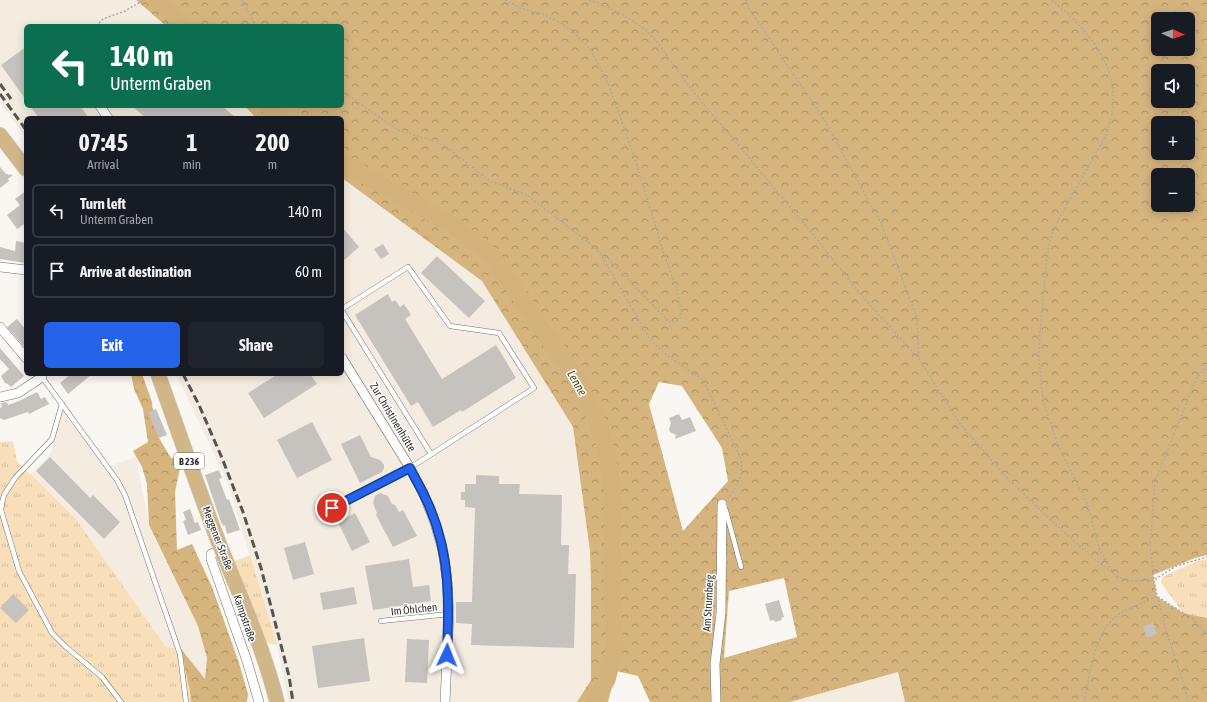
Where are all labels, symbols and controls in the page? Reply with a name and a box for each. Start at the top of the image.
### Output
north arrow [1151,12,1195,56]
map controls [1151,12,1195,212]
icon: left [44,40,96,92]
text: 140 m [110,40,173,72]
button: sound [1151,64,1195,108]
text: Unterm Graben [110,73,212,94]
button: + [1151,116,1195,160]
text: 07:45 [79,129,128,156]
text: 1 [186,129,197,156]
text: 200 [256,129,289,156]
text: Arrival [87,157,119,172]
text: min [182,157,201,172]
text: m [268,157,277,172]
button: − [1151,168,1195,212]
text: Turn left [80,195,126,212]
icon: left [46,200,68,222]
text: 140 m [288,203,322,220]
text: Unterm Graben [80,212,153,227]
icon: arrive [46,260,68,282]
text: Arrive at destination [80,263,191,280]
text: 60 m [295,263,322,280]
button: Exit [44,322,180,368]
button: Share [188,322,324,368]
water label: Lenne [564,368,590,399]
street label: Zur Christinenhütte [368,380,418,454]
road number: B 236 [174,453,204,469]
pin [315,491,349,525]
icon: arrive [321,497,343,519]
street label: Meggener Straße [200,504,236,572]
street label: Am Strumberg [701,574,715,632]
street label: Kampstraße [231,593,259,643]
street label: Im Öhlchen [390,601,438,617]
position arrow [426,634,468,676]

